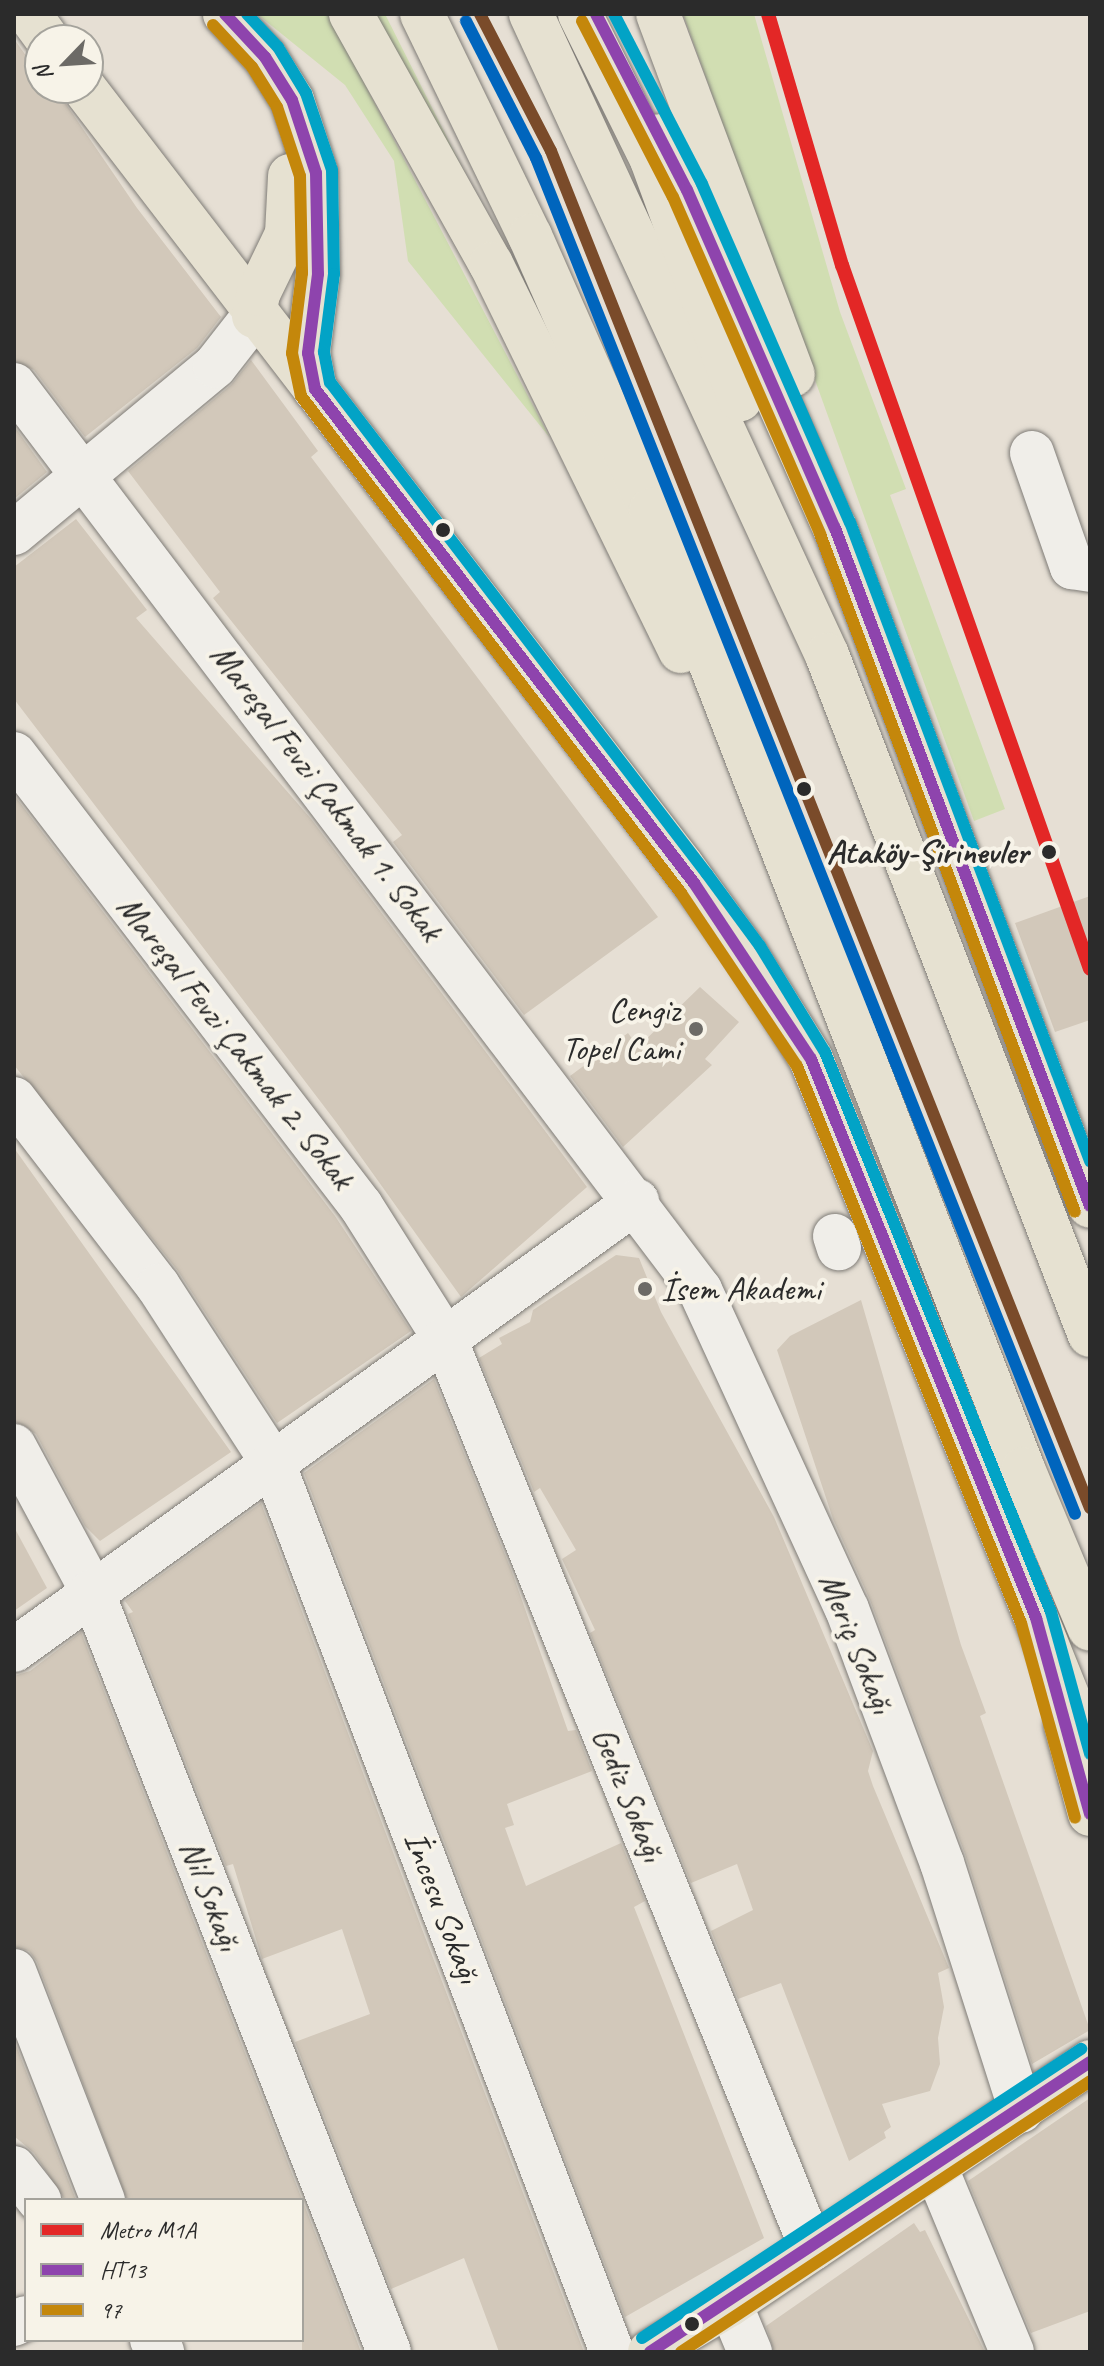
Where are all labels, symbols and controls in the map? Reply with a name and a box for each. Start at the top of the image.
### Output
north arrow [24,24,104,104]
text: N [28,61,60,85]
unlabelled marker [435,522,451,538]
street label: Mareşal Fevzi Çakmak 1. Sokak [202,635,452,949]
unlabelled marker [796,781,812,797]
place label: Ataköy-Şirinevler [827,832,1028,872]
marker: Ataköy-Şirinevler [1035,838,1063,866]
street label: Mareşal Fevzi Çakmak 2. Sokak [109,887,363,1197]
place label: Cengiz Topel Cami [561,989,680,1068]
marker: Cengiz Topel Cami [687,1020,705,1038]
place label: İsem Akademi [661,1269,820,1309]
marker: İsem Akademi [636,1280,654,1298]
street label: Meriç Sokağı [811,1567,903,1719]
street label: Gediz Sokağı [584,1722,674,1866]
street label: İncesu Sokağı [396,1826,490,1988]
street label: Nil Sokağı [172,1834,250,1956]
legend [24,2198,304,2342]
text: Metro M1A [100,2215,196,2245]
text: HT13 [100,2255,146,2285]
text: 97 [100,2295,122,2325]
unlabelled marker [684,2316,700,2332]

